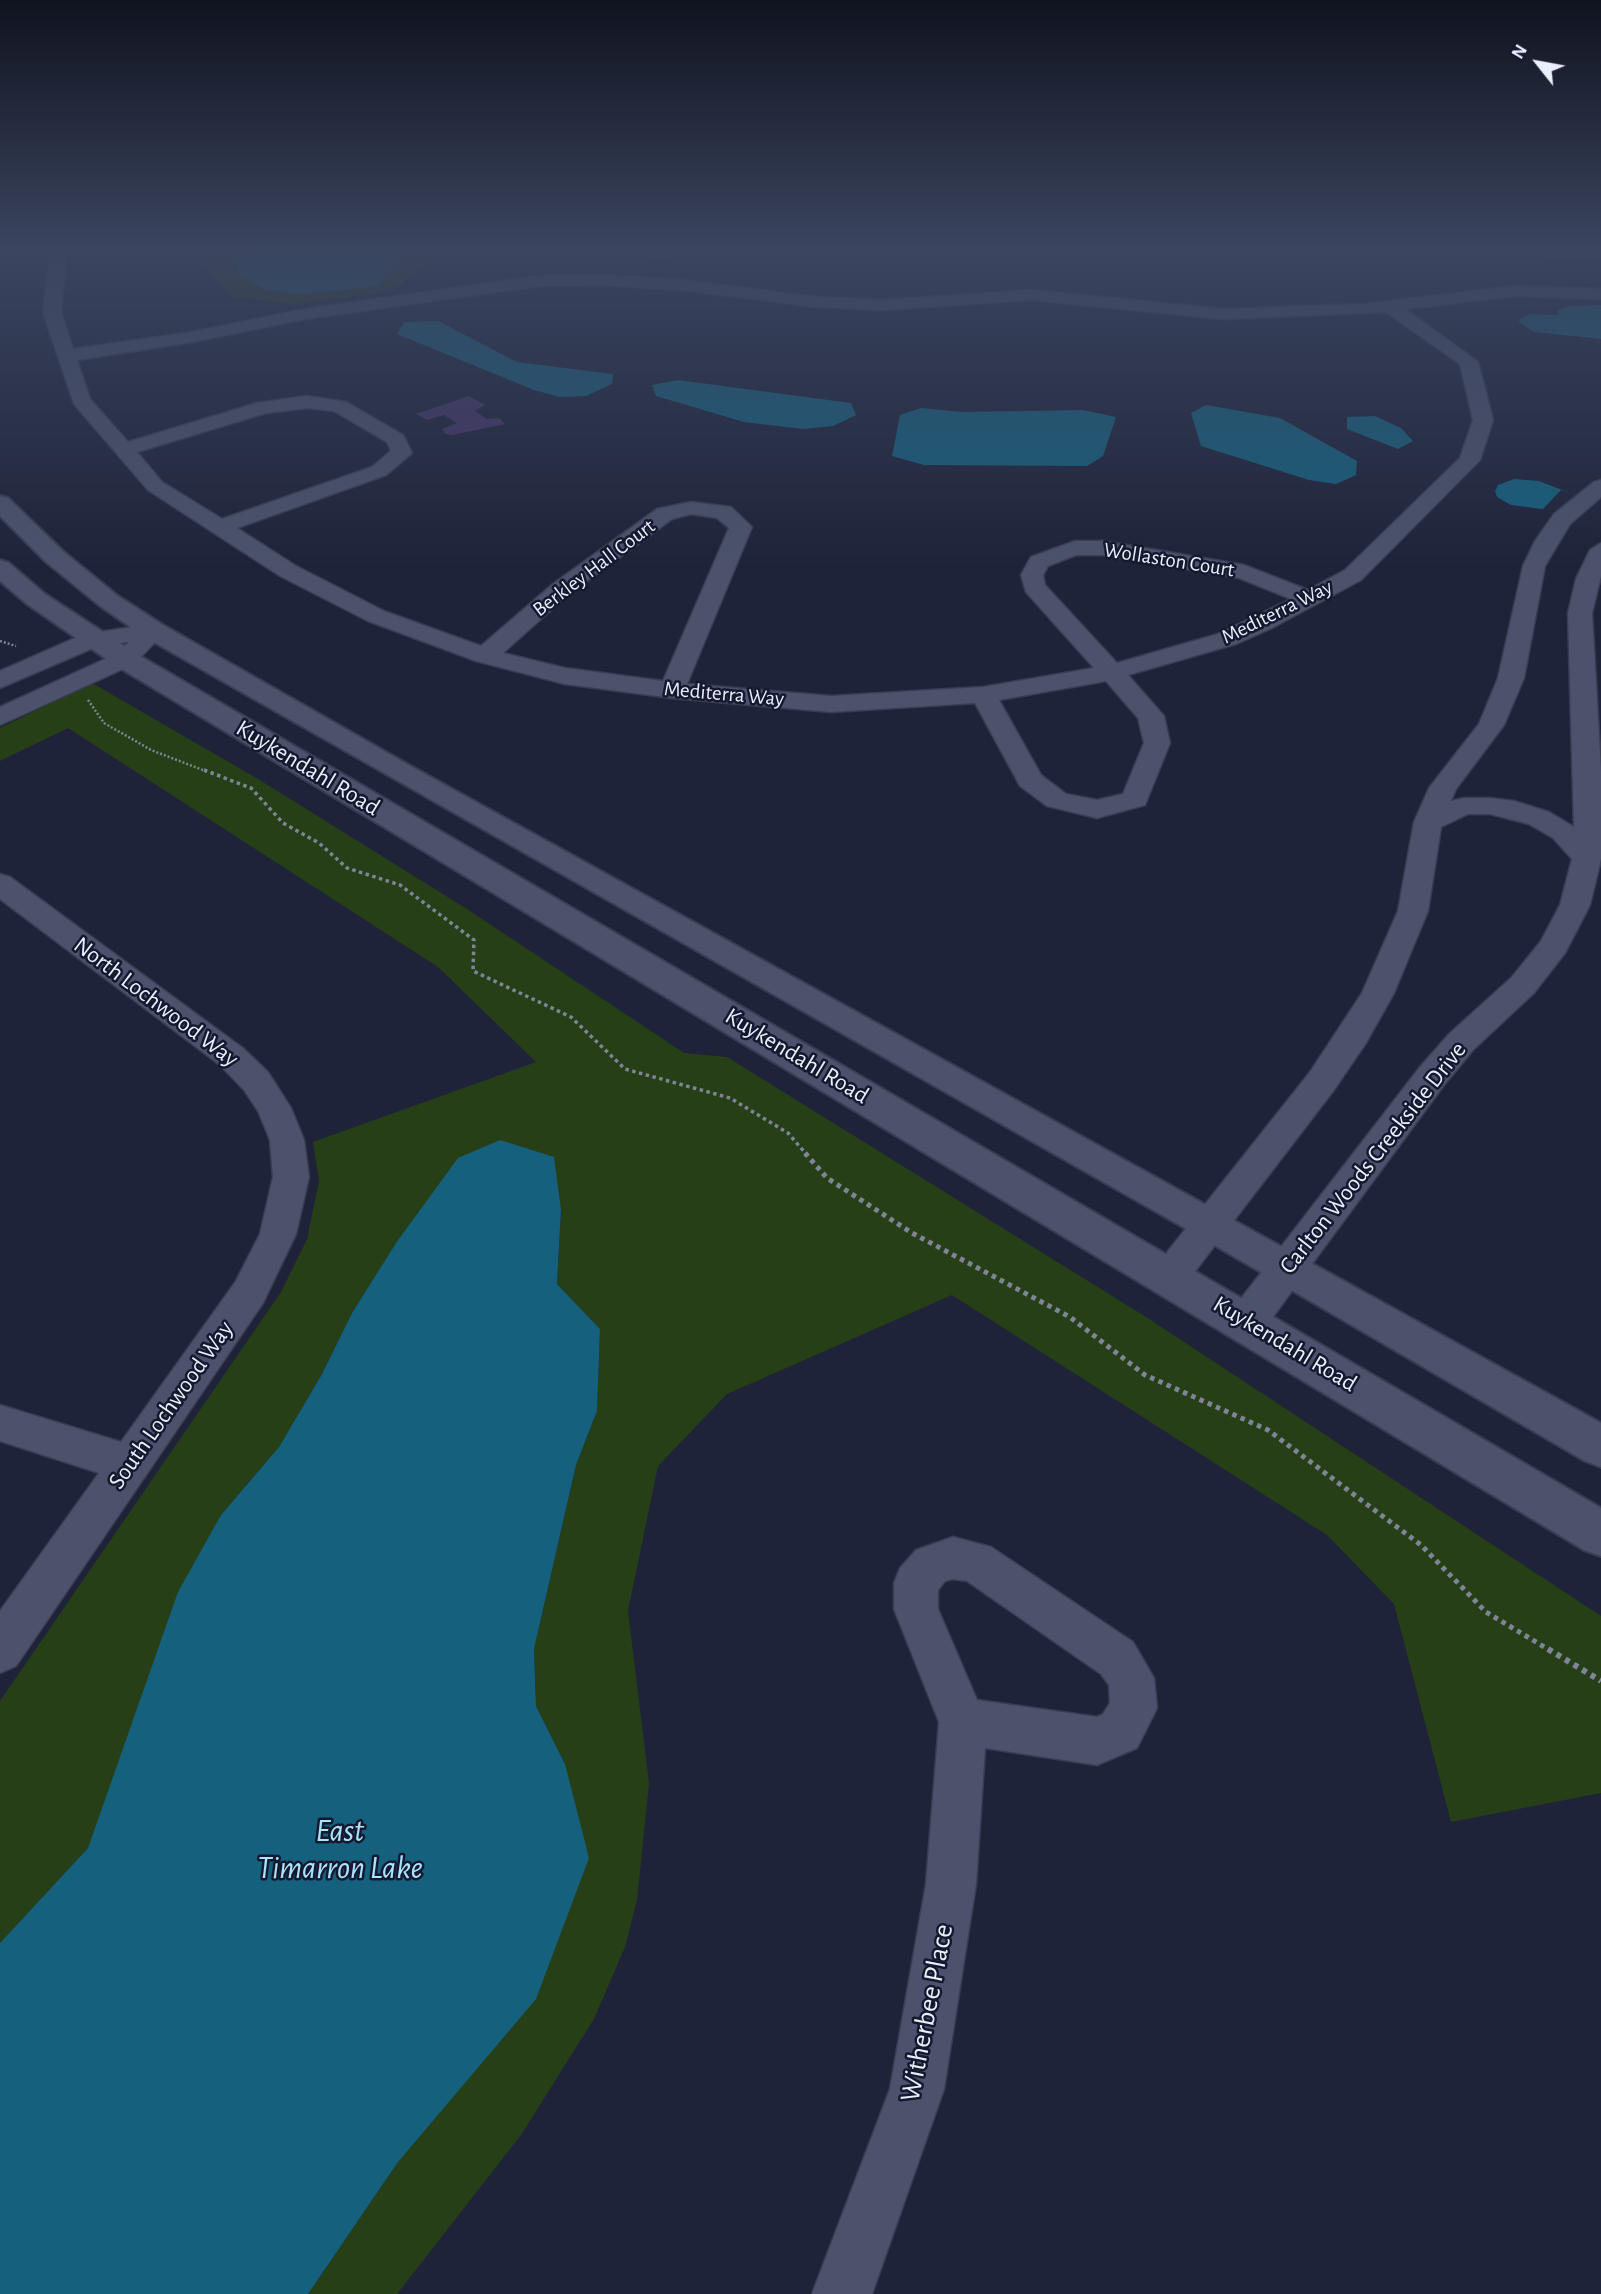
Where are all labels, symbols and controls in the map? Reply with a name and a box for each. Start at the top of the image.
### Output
north arrow [1503,28,1573,98]
text: N [1508,41,1531,62]
street label: Berkley Hall Court [528,514,660,622]
street label: Wollaston Court [1102,537,1236,583]
street label: Mediterra Way [1217,574,1337,650]
street label: Mediterra Way [663,676,785,712]
street label: Kuykendahl Road [231,714,385,822]
street label: North Lochwood Way [68,931,244,1073]
street label: Kuykendahl Road [720,1002,874,1110]
street label: Carlton Woods Creekside Drive [1274,1036,1472,1280]
street label: Kuykendahl Road [1208,1290,1362,1398]
street label: South Lochwood Way [102,1315,240,1495]
water label: East Timarron Lake [257,1812,423,1887]
street label: Witherbee Place [893,1921,961,2105]

